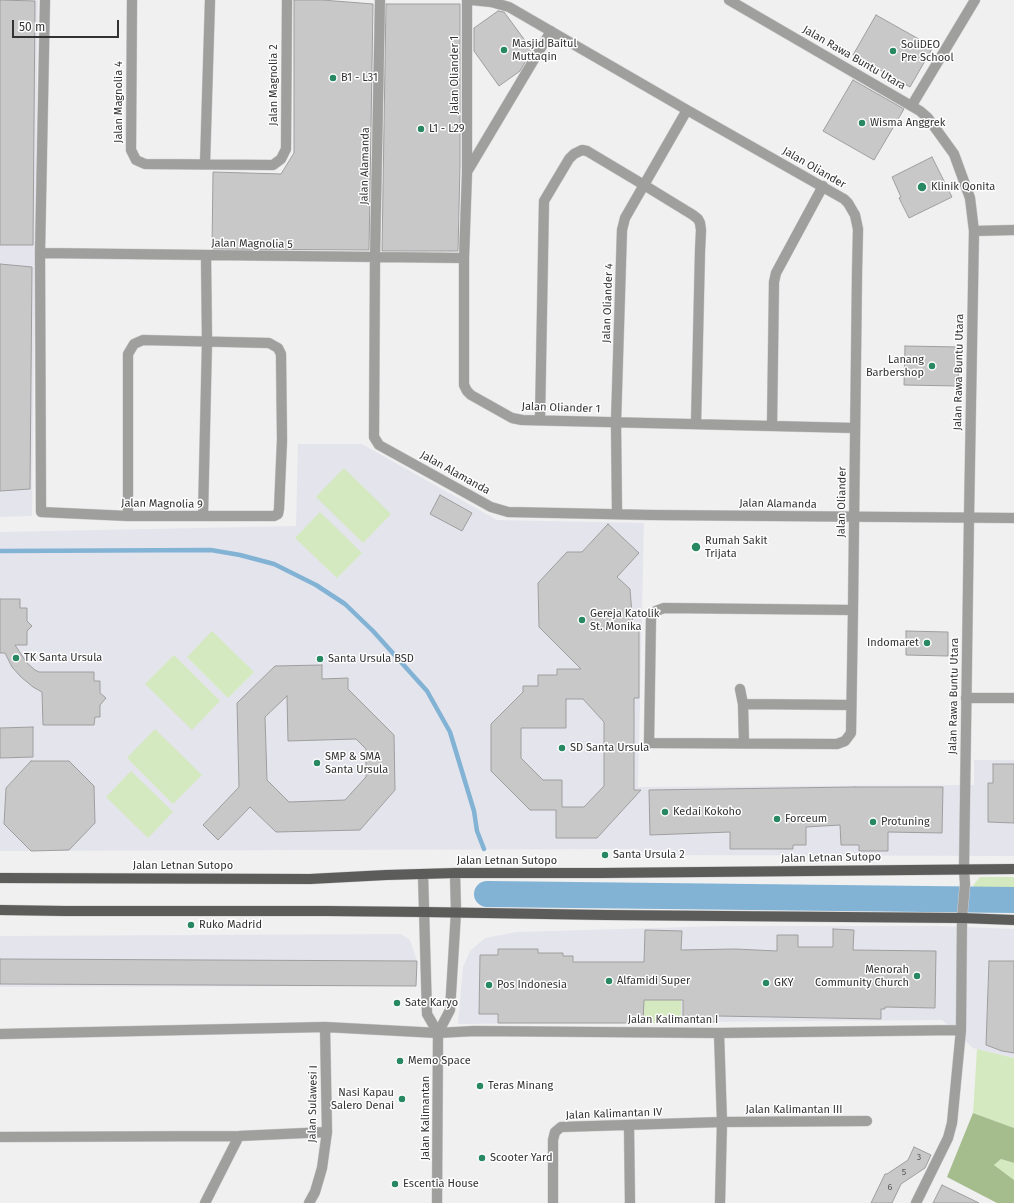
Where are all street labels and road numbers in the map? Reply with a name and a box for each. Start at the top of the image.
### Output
street label: Jalan Rawa Buntu Utara [800,23,908,93]
street label: Jalan Oliander 1 [448,36,462,114]
street label: Jalan Magnolia 2 [267,44,281,126]
street label: Jalan Magnolia 4 [112,61,126,143]
street label: Jalan Alamanda [358,127,372,205]
street label: Jalan Oliander [780,145,848,191]
street label: Jalan Magnolia 5 [211,237,293,251]
street label: Jalan Oliander 4 [600,263,616,343]
street label: Jalan Rawa Buntu Utara [951,314,967,430]
street label: Jalan Oliander 1 [521,400,601,416]
street label: Jalan Alamanda [418,448,492,498]
street label: Jalan Oliander [835,466,849,538]
street label: Jalan Magnolia 9 [121,497,203,511]
street label: Jalan Alamanda [739,497,817,511]
street label: Jalan Rawa Buntu Utara [946,638,962,754]
street label: Jalan Letnan Sutopo [781,851,881,865]
street label: Jalan Letnan Sutopo [457,854,557,868]
street label: Jalan Letnan Sutopo [133,859,233,873]
street label: Jalan Kalimantan I [628,1013,718,1027]
street label: Jalan Sulawesi I [306,1065,320,1143]
street label: Jalan Kalimantan [419,1076,433,1160]
street label: Jalan Kalimantan III [745,1103,843,1117]
street label: Jalan Kalimantan IV [565,1106,663,1122]

